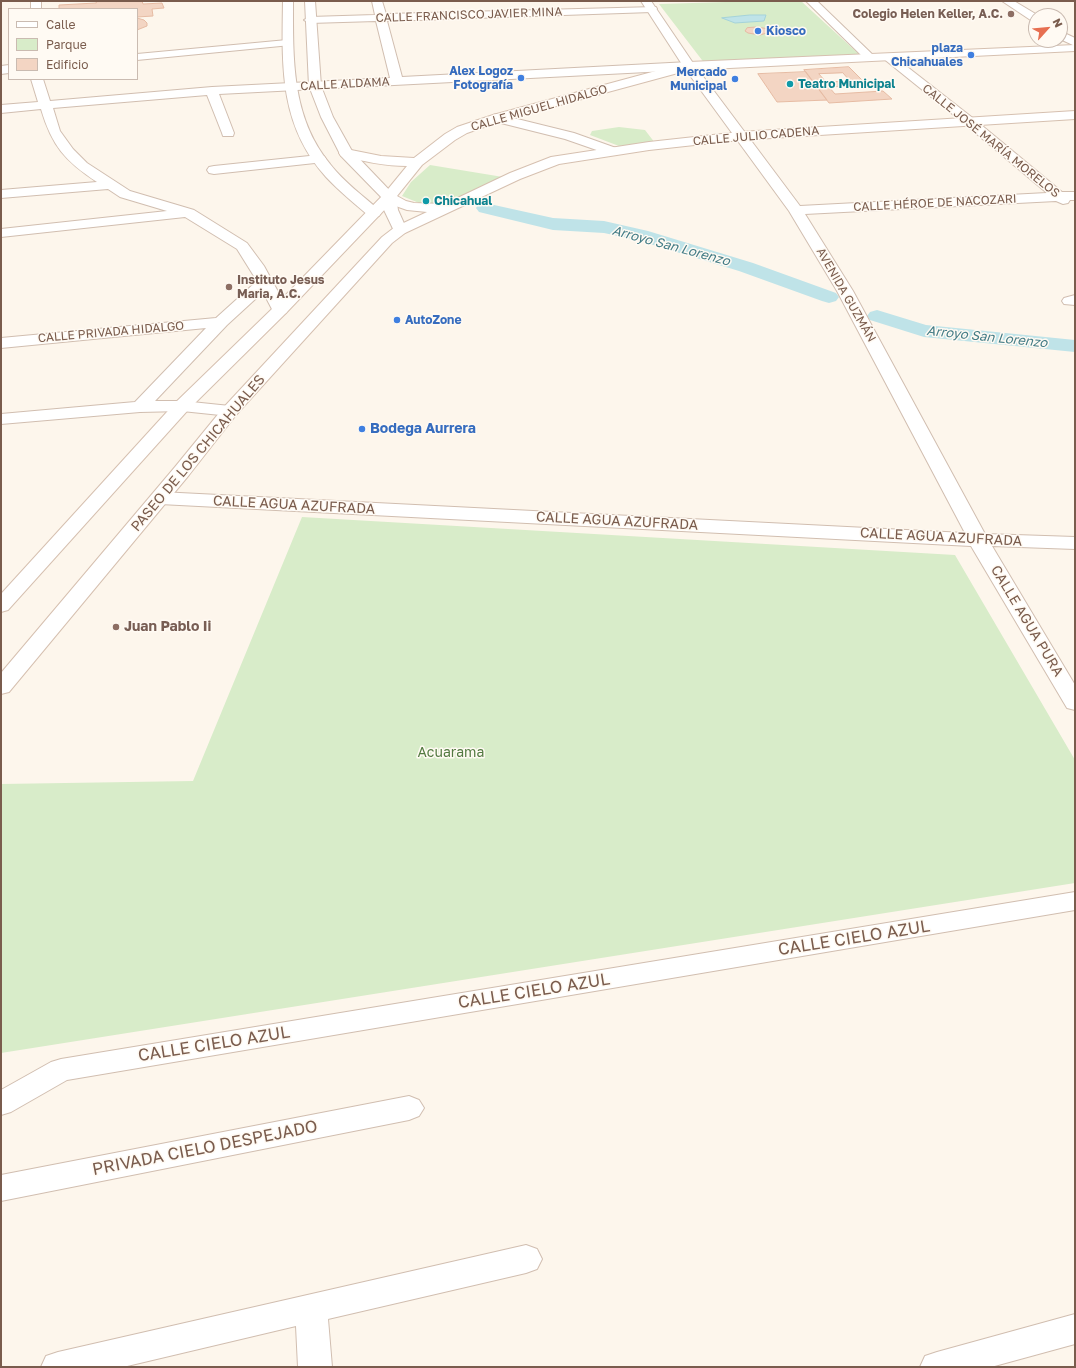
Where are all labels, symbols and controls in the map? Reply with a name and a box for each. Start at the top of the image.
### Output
street label: CALLE FRANCISCO JAVIER MINA [375,5,563,25]
place label: Colegio Helen Keller, A.C. [853,7,1003,21]
legend [8,8,138,80]
north arrow [1028,8,1068,48]
marker: Colegio Helen Keller, A.C. [1006,9,1016,19]
text: N [1051,16,1066,29]
text: Calle [46,17,75,32]
place label: Kiosco [766,24,806,38]
marker: Kiosco [753,26,763,36]
text: Parque [46,37,87,52]
place label: plaza Chicahuales [891,41,963,69]
marker: plaza Chicahuales [966,50,976,60]
text: Edificio [46,57,88,72]
place label: Alex Logoz Fotografía [449,64,513,92]
place label: Mercado Municipal [670,65,727,93]
marker: Alex Logoz Fotografía [516,73,526,83]
street label: CALLE ALDAMA [300,74,390,94]
marker: Mercado Municipal [730,74,740,84]
place label: Teatro Municipal [798,77,895,91]
marker: Teatro Municipal [785,79,795,89]
street label: CALLE JOSÉ MARÍA MORELOS [919,81,1063,201]
street label: CALLE MIGUEL HIDALGO [469,82,609,134]
street label: CALLE JULIO CADENA [692,123,820,149]
street label: CALLE HÉROE DE NACOZARI [853,192,1017,214]
place label: Chicahual [434,194,492,208]
marker: Chicahual [421,196,431,206]
water label: Arroyo San Lorenzo [610,223,732,269]
street label: AVENIDA GUZMÁN [813,245,879,345]
place label: Instituto Jesus Maria, A.C. [237,273,325,301]
marker: Instituto Jesus Maria, A.C. [224,282,234,292]
place label: AutoZone [405,313,461,327]
marker: AutoZone [392,315,402,325]
street label: CALLE PRIVADA HIDALGO [37,318,185,346]
water label: Arroyo San Lorenzo [926,323,1048,351]
street label: PASEO DE LOS CHICAHUALES [128,371,268,535]
place label: Bodega Aurrera [370,421,476,437]
marker: Bodega Aurrera [357,424,367,434]
street label: CALLE AGUA AZUFRADA [212,492,376,518]
street label: CALLE AGUA AZUFRADA [535,508,699,534]
street label: CALLE AGUA AZUFRADA [859,524,1023,550]
street label: CALLE AGUA PURA [987,562,1067,680]
place label: Juan Pablo Ii [124,619,211,635]
marker: Juan Pablo Ii [111,622,121,632]
park label: Acuarama [418,745,484,761]
street label: CALLE CIELO AZUL [777,916,931,960]
street label: CALLE CIELO AZUL [457,969,611,1013]
street label: CALLE CIELO AZUL [137,1022,291,1066]
street label: PRIVADA CIELO DESPEJADO [91,1116,319,1180]

